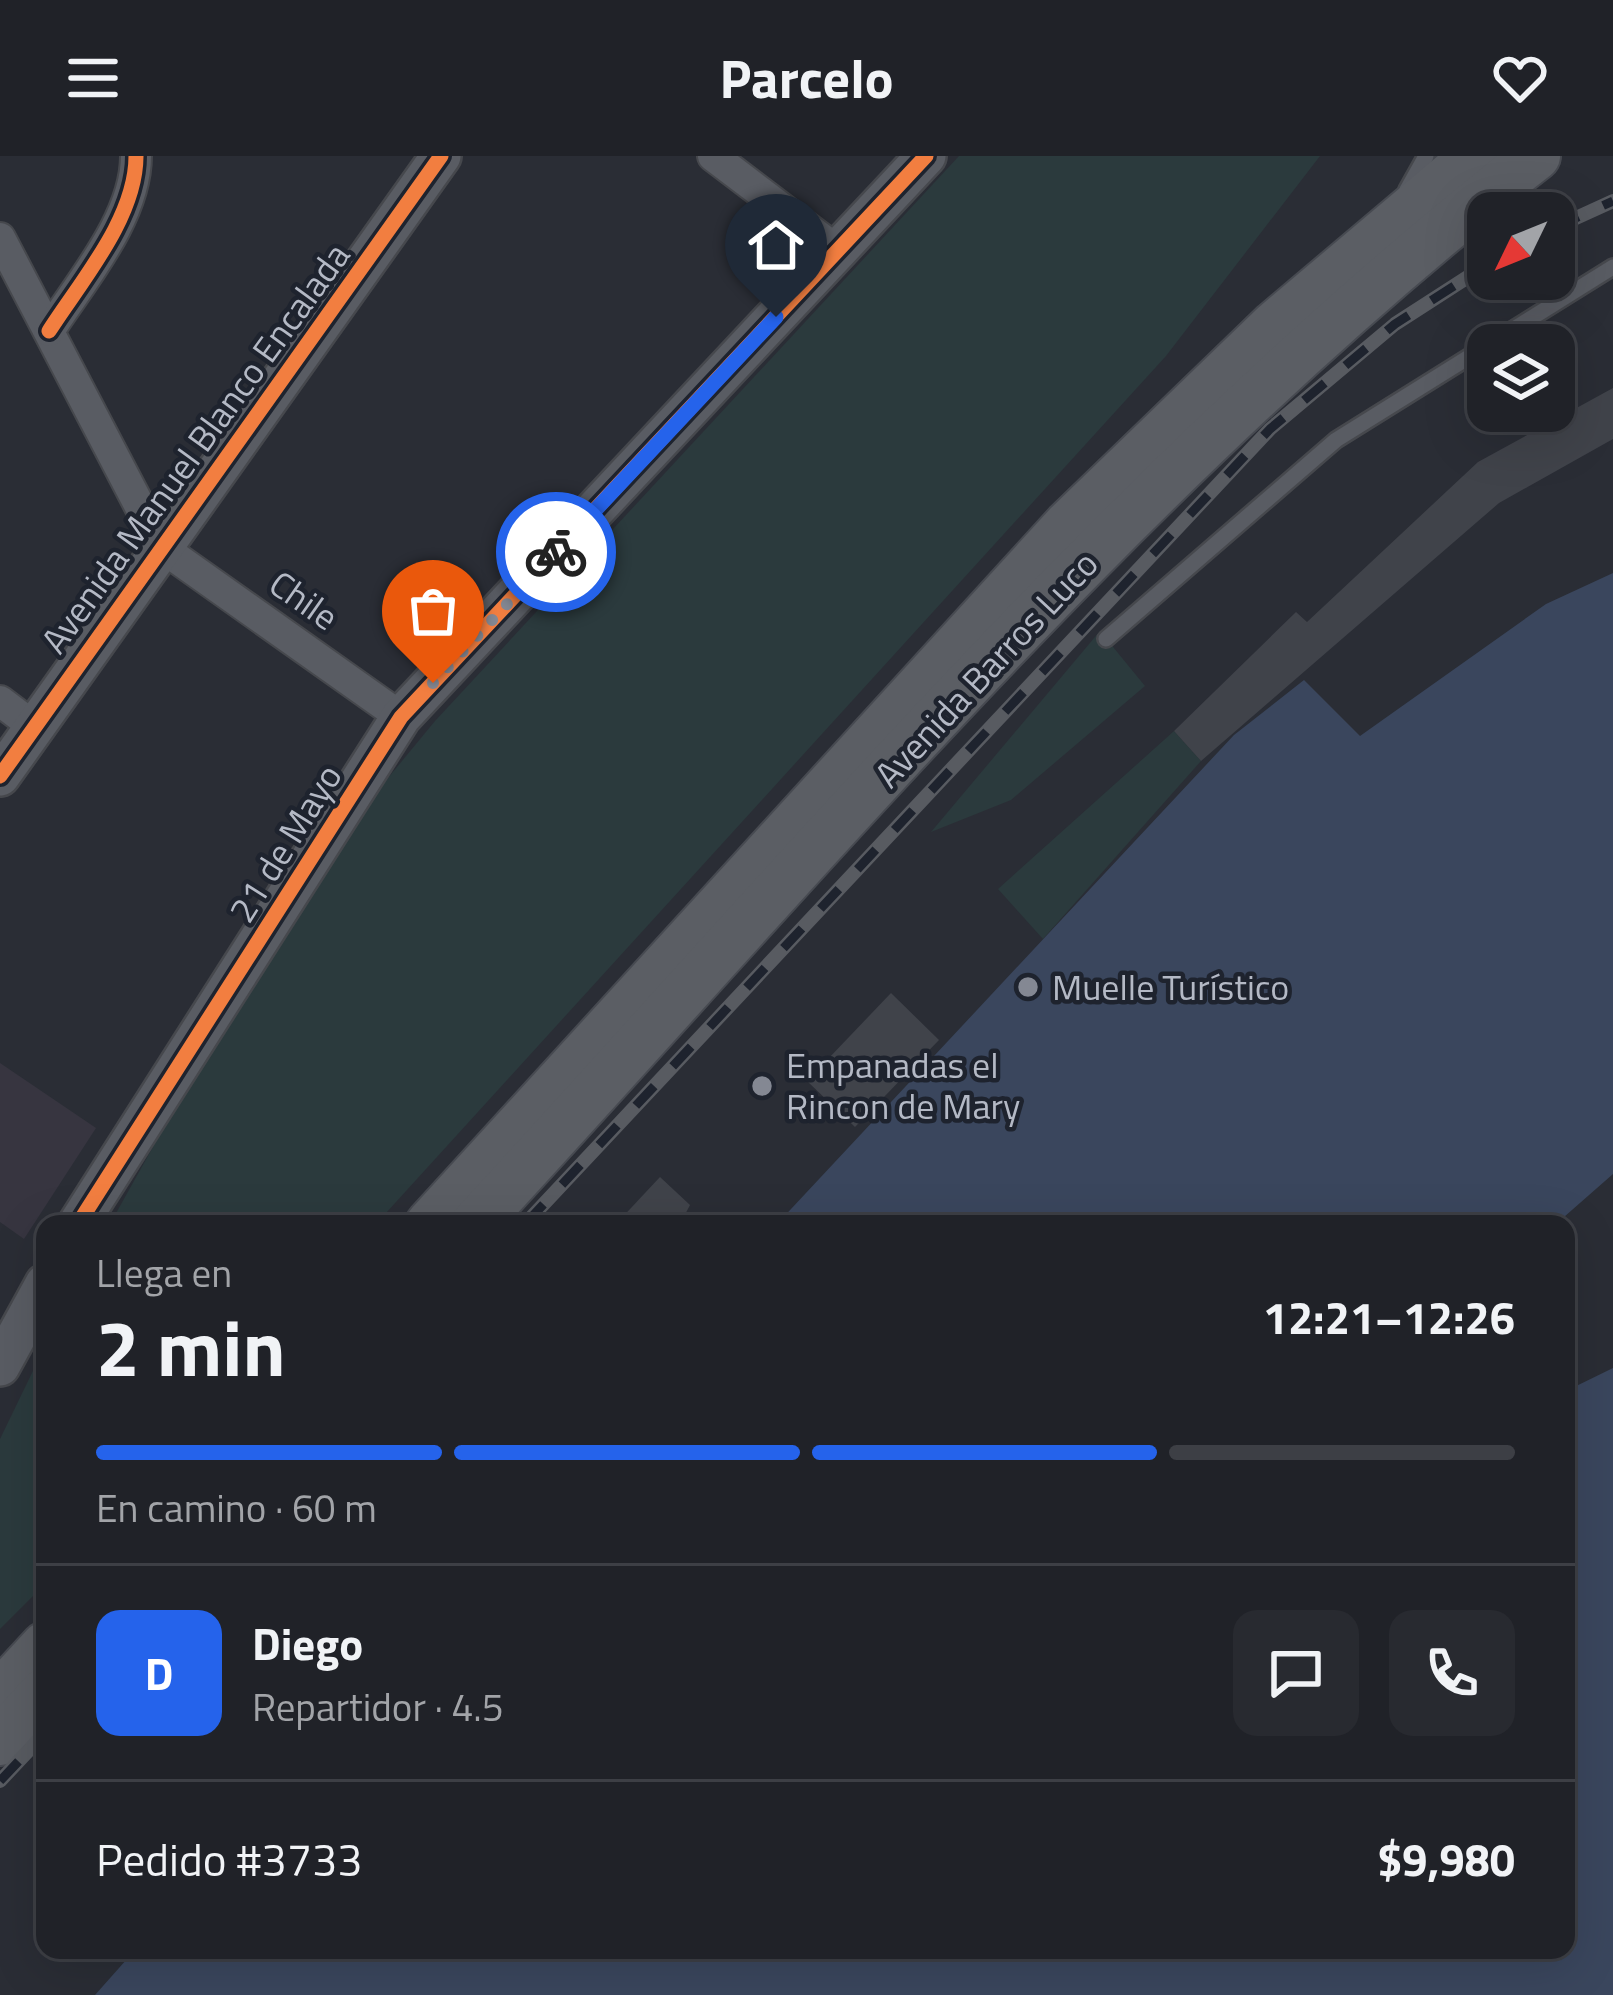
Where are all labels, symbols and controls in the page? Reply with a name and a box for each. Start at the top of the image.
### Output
text: Parcelo [720,37,893,119]
icon: menu [60,45,126,111]
icon: heart [1487,45,1553,111]
north arrow [1467,192,1575,300]
map controls [1467,192,1575,432]
pin [725,194,827,317]
icon: home [743,212,809,278]
street label: Avenida Manuel Blanco Encalada [27,231,363,665]
button: layers [1467,324,1575,432]
courier [496,492,616,612]
icon: bike [523,519,589,585]
street label: Avenida Barros Luco [861,538,1111,800]
street label: Chile [258,556,350,643]
pin [382,560,484,683]
icon: bag [400,578,466,644]
street label: 21 de Mayo [214,753,355,933]
place label: Muelle Turístico [1052,959,1289,1014]
marker: Muelle Turístico [1015,974,1041,1000]
place label: Empanadas el Rincon de Mary [786,1037,1020,1133]
marker: Empanadas el Rincon de Mary [749,1073,775,1099]
text: Llega en [96,1243,232,1302]
text: 12:21–12:26 [1263,1283,1515,1351]
text: 2 min [96,1288,286,1406]
text: En camino · 60 m [96,1478,377,1537]
text: Diego [252,1609,363,1677]
button: chat [1233,1610,1359,1736]
button: phone [1389,1610,1515,1736]
text: D [145,1639,173,1707]
text: Repartidor · 4.5 [252,1677,504,1736]
text: Pedido #3733 [96,1825,362,1893]
text: $9,980 [1377,1825,1515,1893]

